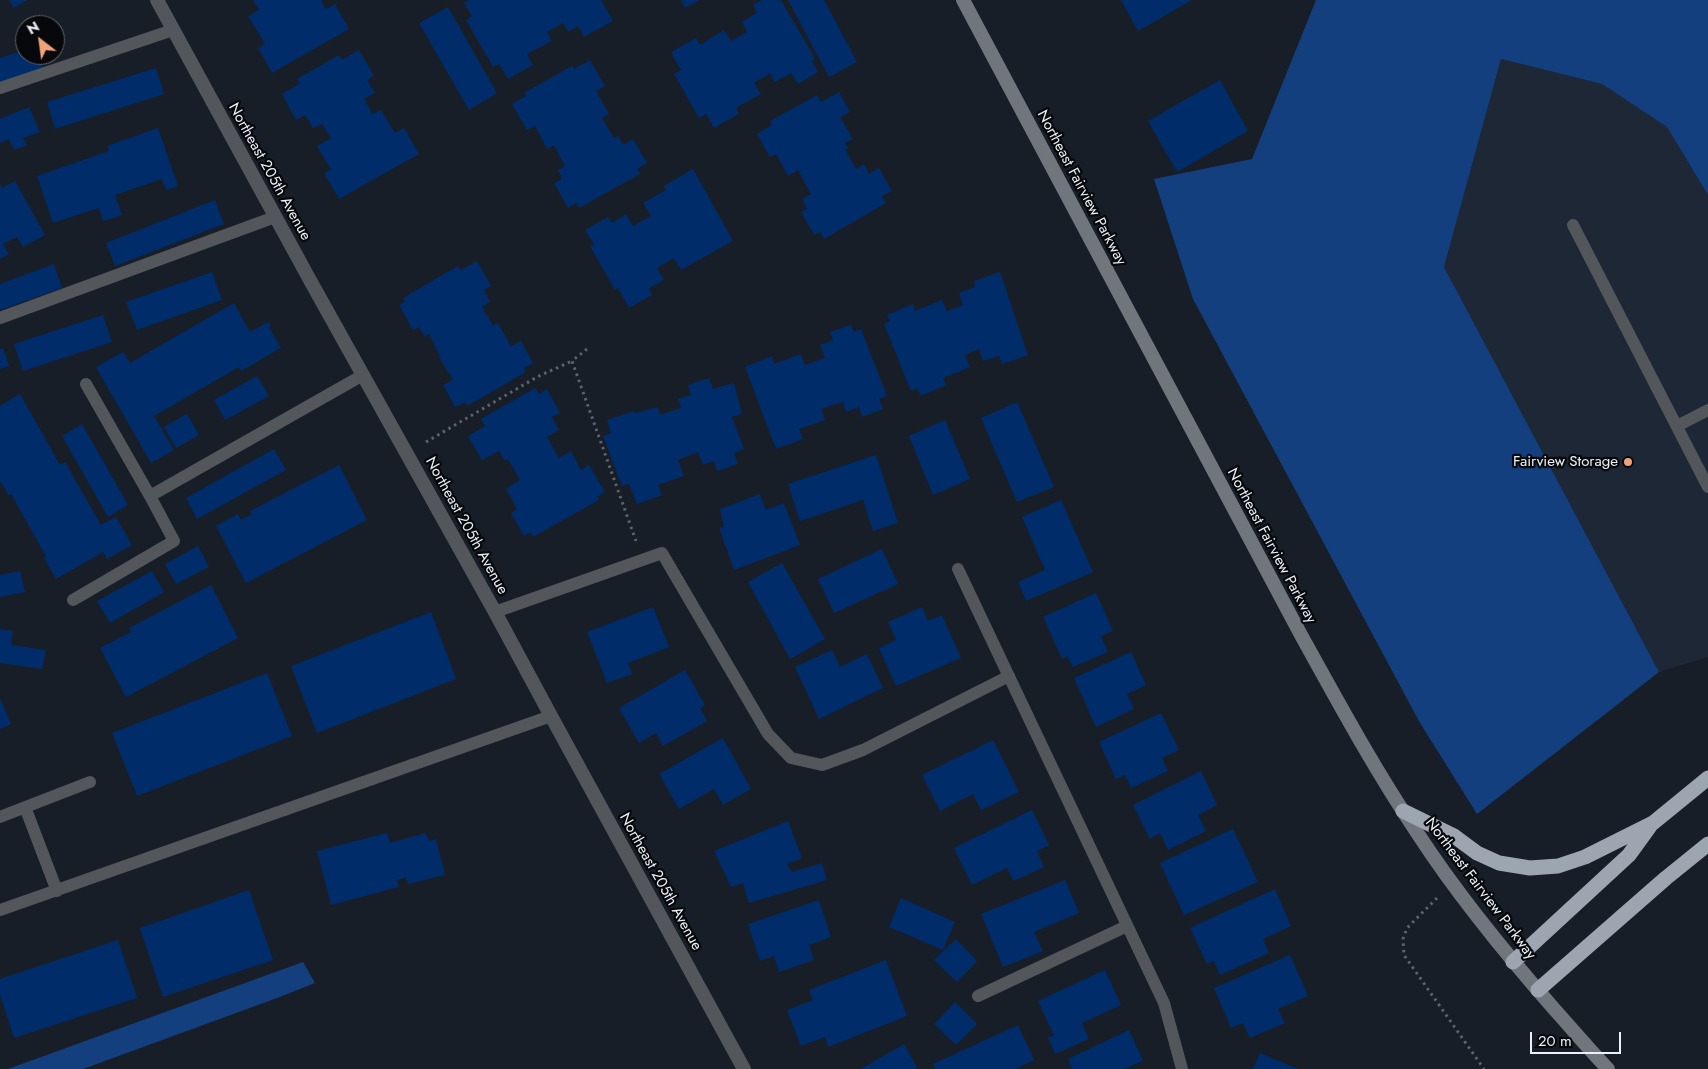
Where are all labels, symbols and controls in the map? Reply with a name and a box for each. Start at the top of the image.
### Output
north arrow [15,15,65,65]
text: N [23,16,43,39]
street label: Northeast 205th Avenue [224,100,314,244]
street label: Northeast Fairview Parkway [1032,107,1130,269]
place label: Fairview Storage [1513,453,1618,471]
street label: Northeast 205th Avenue [421,454,511,598]
marker: Fairview Storage [1622,456,1634,468]
street label: Northeast Fairview Parkway [1222,465,1320,627]
street label: Northeast 205th Avenue [615,810,705,954]
street label: Northeast Fairview Parkway [1421,815,1539,963]
scale bar [1533,1022,1624,1054]
text: 20 m [1538,1030,1572,1052]

